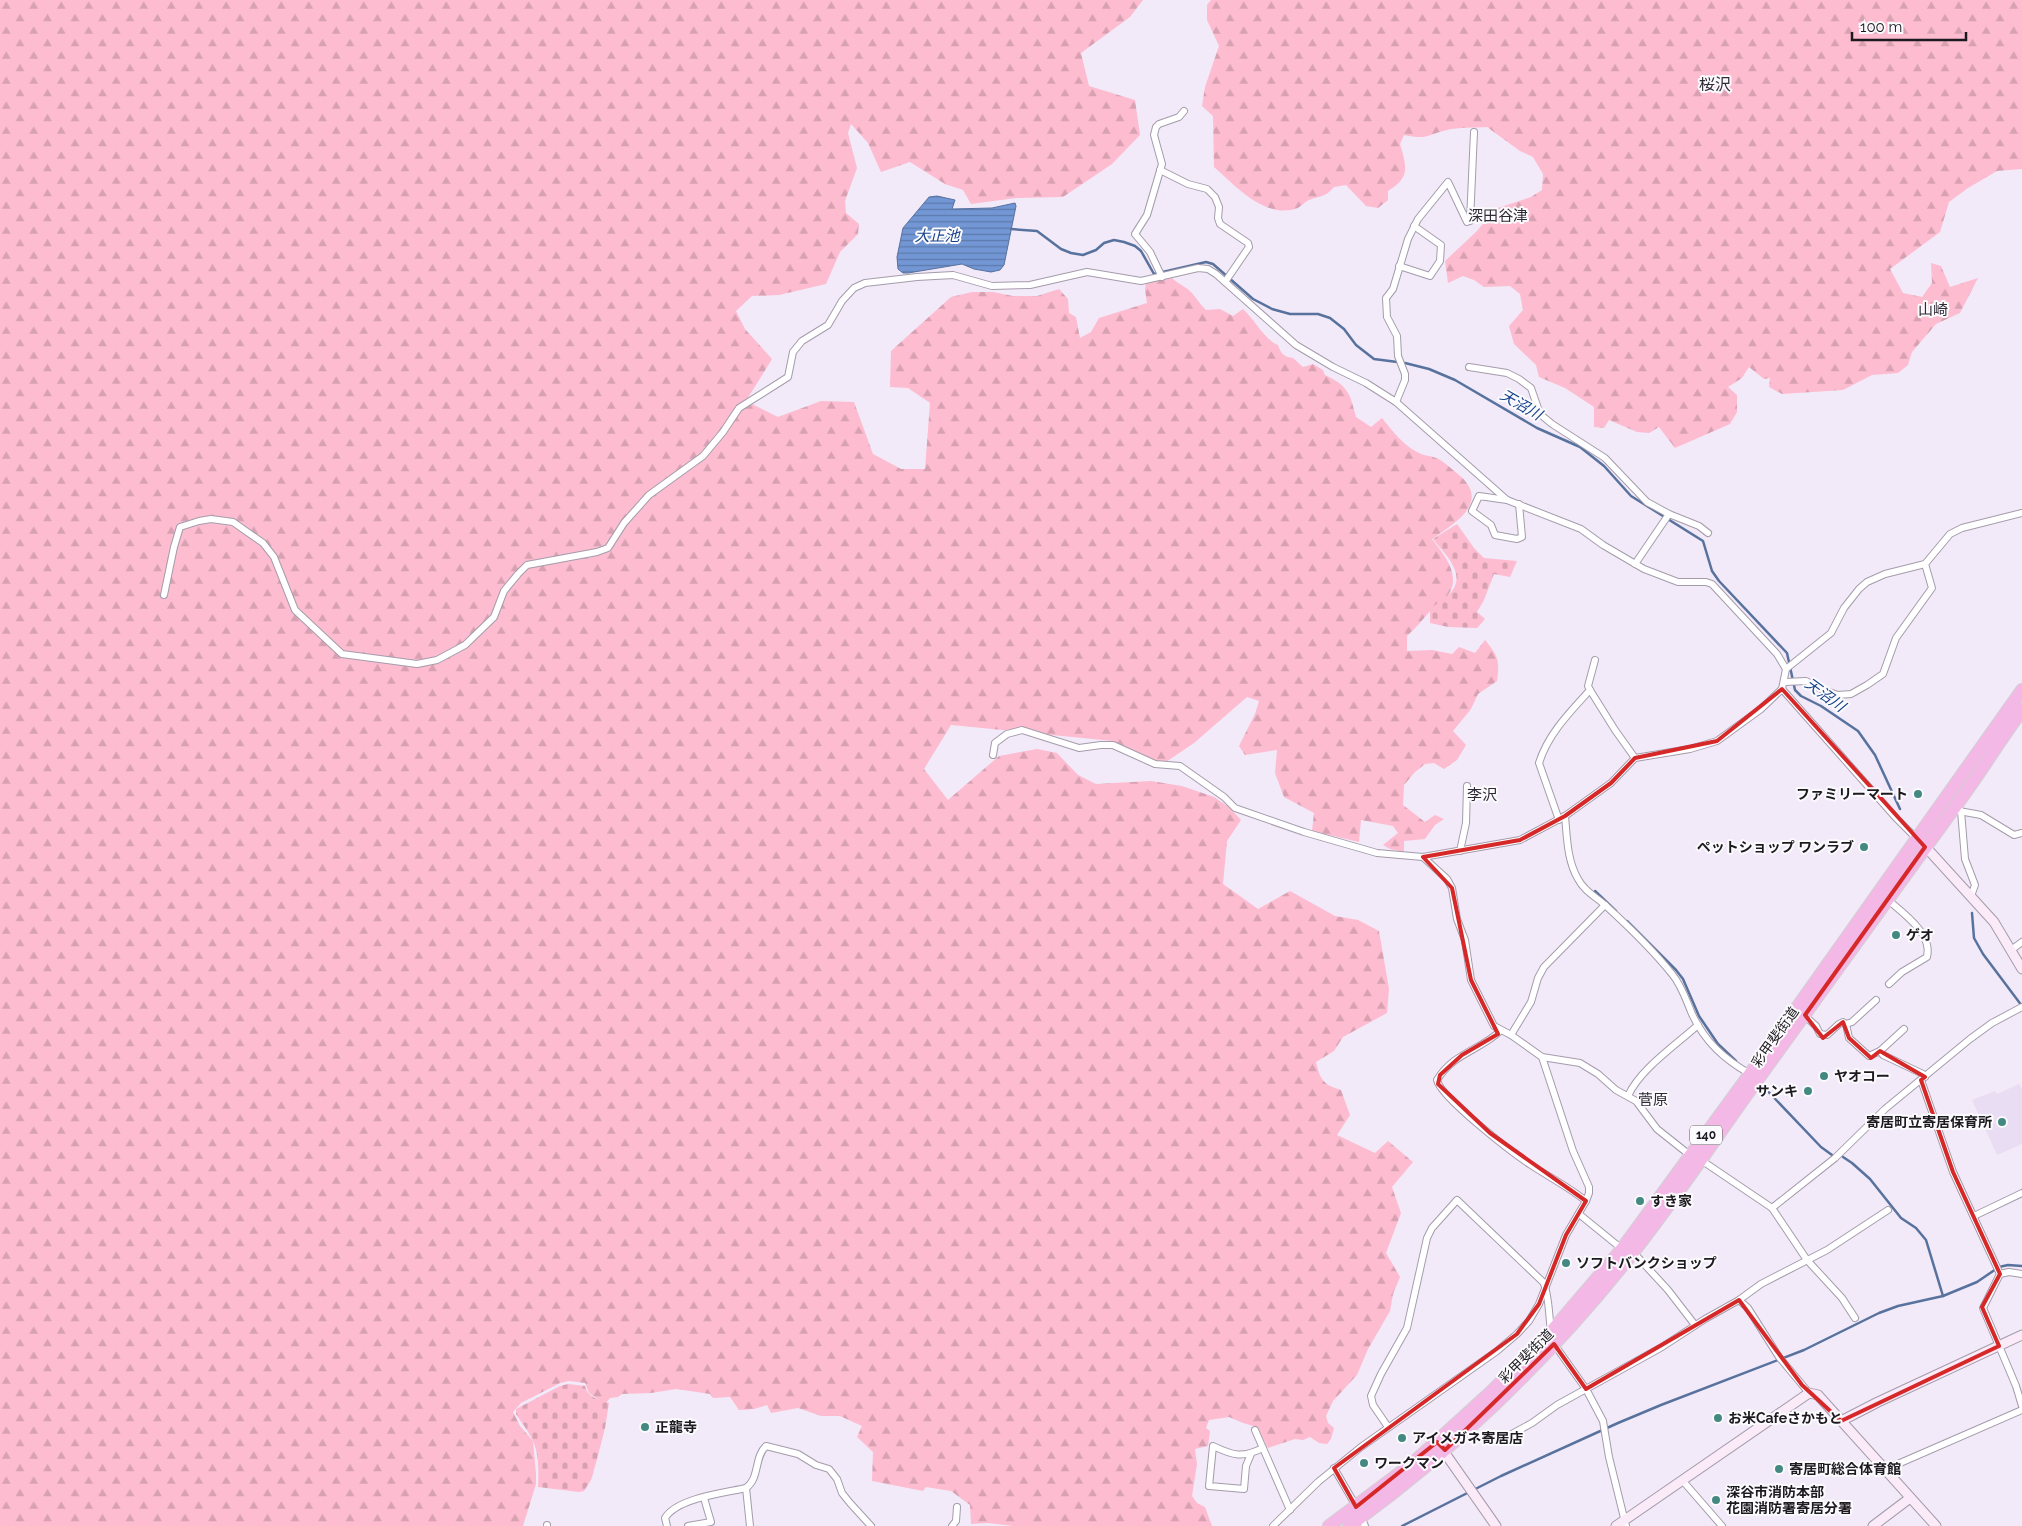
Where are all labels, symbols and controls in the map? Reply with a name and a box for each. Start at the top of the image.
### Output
scale bar [1852,10,1966,42]
text: 100 m [1860,18,1902,36]
district label: 桜沢 [1699,75,1731,94]
district label: 深田谷津 [1468,207,1528,225]
water label: 大正池 [914,227,961,245]
district label: 山崎 [1918,301,1948,319]
water label: 天沼川 [1497,386,1547,425]
water label: 天沼川 [1802,674,1850,717]
district label: 李沢 [1467,786,1497,804]
place label: ファミリーマート [1796,786,1908,802]
marker: ファミリーマート [1912,788,1924,800]
place label: ペットショップ ワンラブ [1697,839,1854,855]
marker: ペットショップ ワンラブ [1858,841,1870,853]
place label: ゲオ [1906,927,1934,943]
marker: ゲオ [1890,929,1902,941]
street label: 彩甲斐街道 [1748,1004,1802,1070]
place label: ヤオコー [1834,1068,1890,1084]
marker: ヤオコー [1818,1070,1830,1082]
place label: サンキ [1756,1083,1798,1099]
marker: サンキ [1802,1085,1814,1097]
district label: 菅原 [1638,1091,1668,1109]
place label: 寄居町立寄居保育所 [1866,1114,1992,1130]
marker: 寄居町立寄居保育所 [1996,1116,2008,1128]
road number: 140 [1690,1126,1722,1144]
place label: すき家 [1650,1193,1692,1209]
marker: すき家 [1634,1195,1646,1207]
place label: ソフトバンクショップ [1576,1255,1717,1271]
marker: ソフトバンクショップ [1560,1257,1572,1269]
street label: 彩甲斐街道 [1496,1326,1556,1386]
place label: お米Cafeさかもと [1728,1410,1843,1426]
marker: お米Cafeさかもと [1712,1412,1724,1424]
place label: 正龍寺 [655,1419,697,1435]
marker: 正龍寺 [639,1421,651,1433]
place label: アイメガネ寄居店 [1412,1430,1523,1446]
marker: アイメガネ寄居店 [1396,1432,1408,1444]
place label: ワークマン [1374,1455,1444,1471]
marker: ワークマン [1358,1457,1370,1469]
place label: 寄居町総合体育館 [1789,1461,1901,1477]
marker: 寄居町総合体育館 [1773,1463,1785,1475]
place label: 深谷市消防本部 花園消防署寄居分署 [1726,1484,1852,1516]
marker: 深谷市消防本部 花園消防署寄居分署 [1710,1494,1722,1506]

